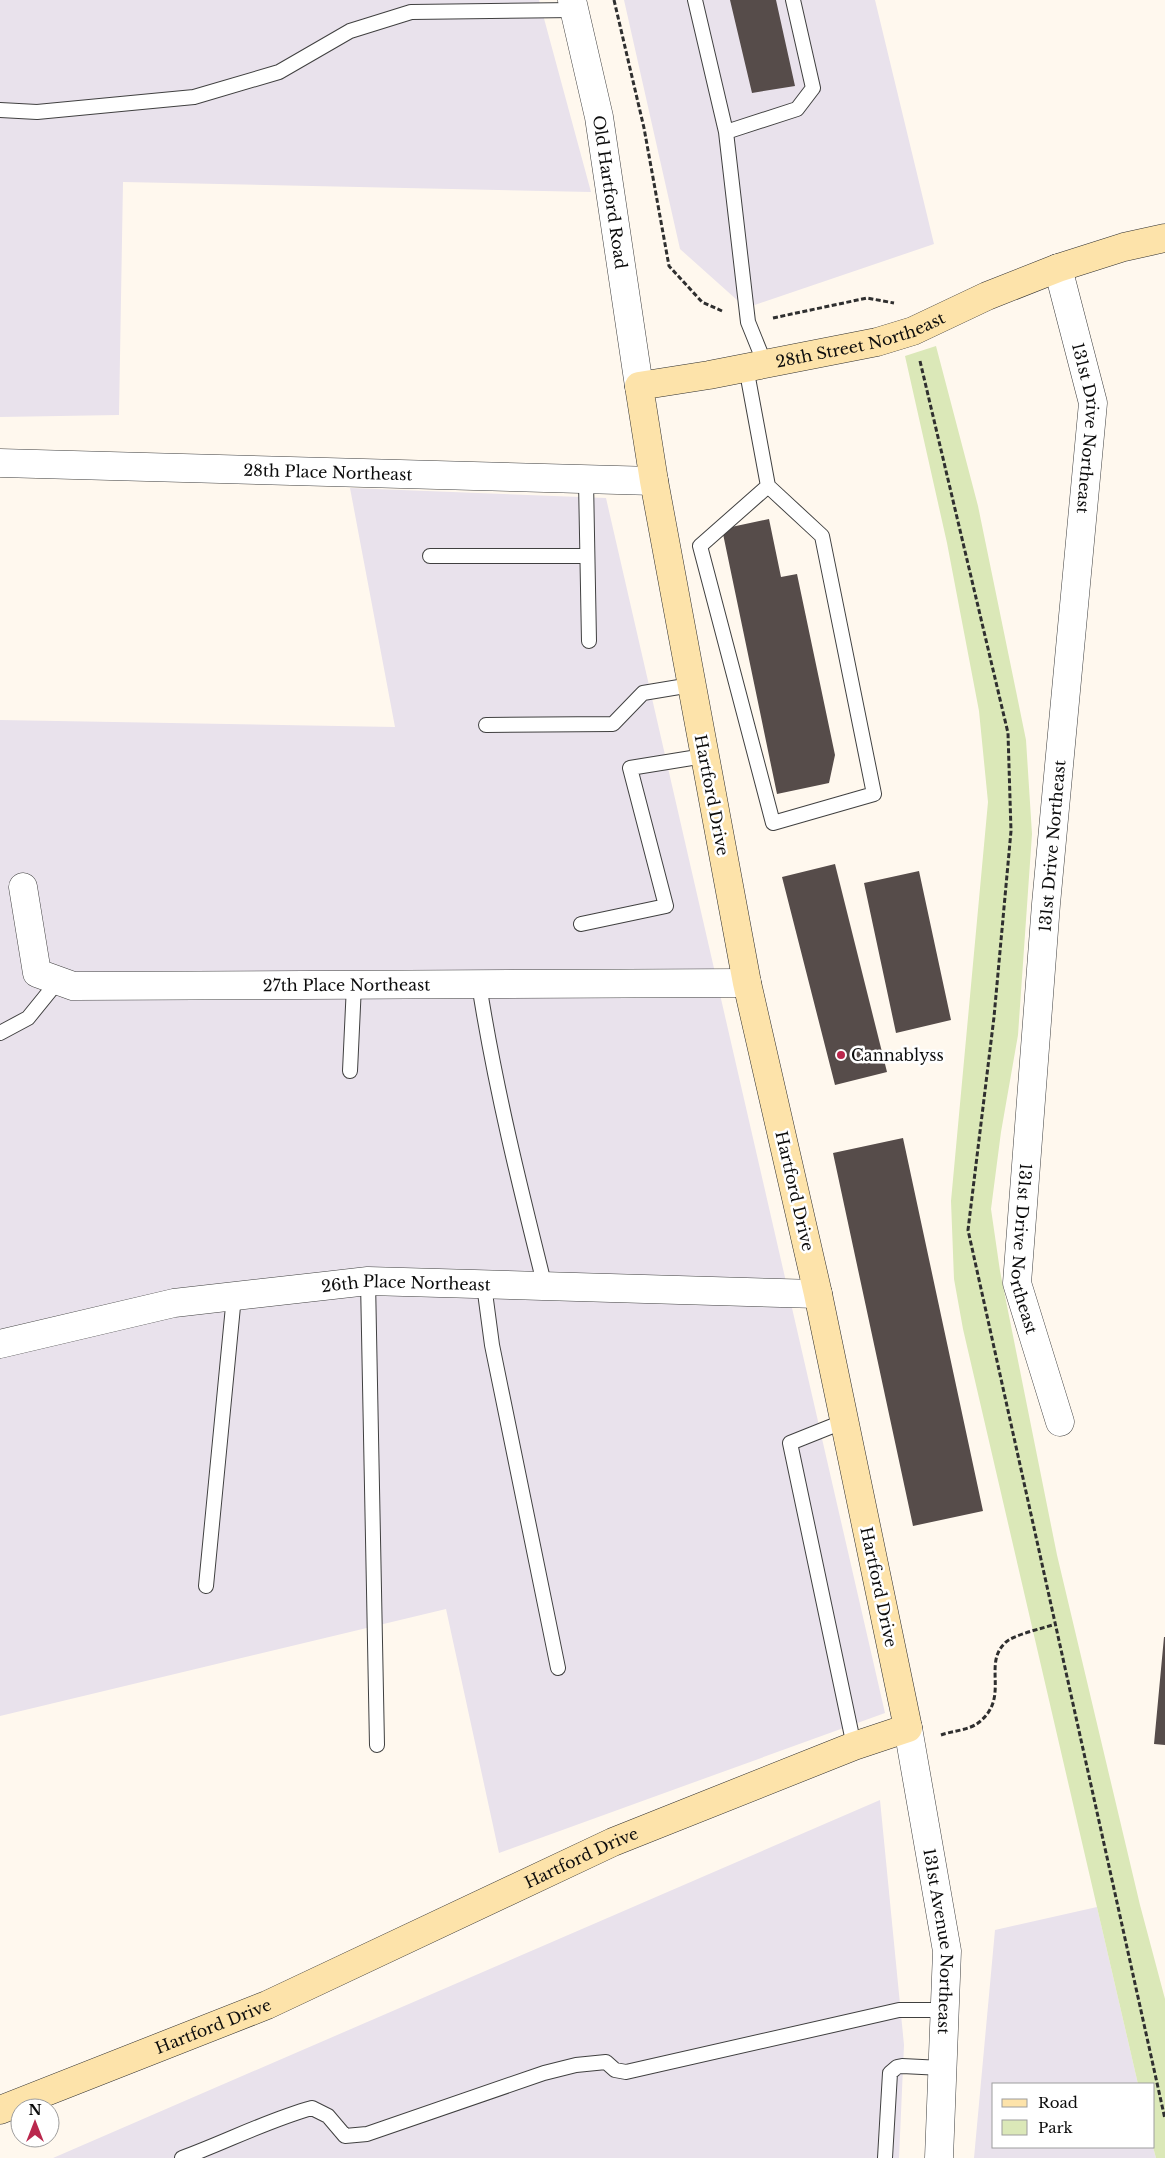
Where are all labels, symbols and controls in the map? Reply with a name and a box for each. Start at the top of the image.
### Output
street label: Old Hartford Road [589,114,632,271]
street label: 28th Street Northeast [774,307,948,372]
street label: 131st Drive Northeast [1068,341,1103,514]
street label: 28th Place Northeast [243,460,413,484]
street label: Hartford Drive [690,733,734,857]
street label: 131st Drive Northeast [1035,759,1069,933]
street label: 27th Place Northeast [263,974,430,995]
place label: Cannablyss [851,1045,944,1065]
marker: Cannablyss [835,1049,847,1061]
street label: Hartford Drive [771,1129,819,1253]
street label: 131st Drive Northeast [1006,1162,1042,1336]
street label: 26th Place Northeast [320,1271,491,1296]
street label: Hartford Drive [856,1525,902,1649]
street label: Hartford Drive [521,1823,641,1892]
street label: 131st Avenue Northeast [919,1847,957,2035]
street label: Hartford Drive [152,1994,274,2058]
legend [992,2083,1155,2148]
text: Road [1038,2093,1078,2112]
north arrow [10,2098,60,2148]
text: N [28,2101,42,2119]
text: Park [1038,2118,1074,2137]

